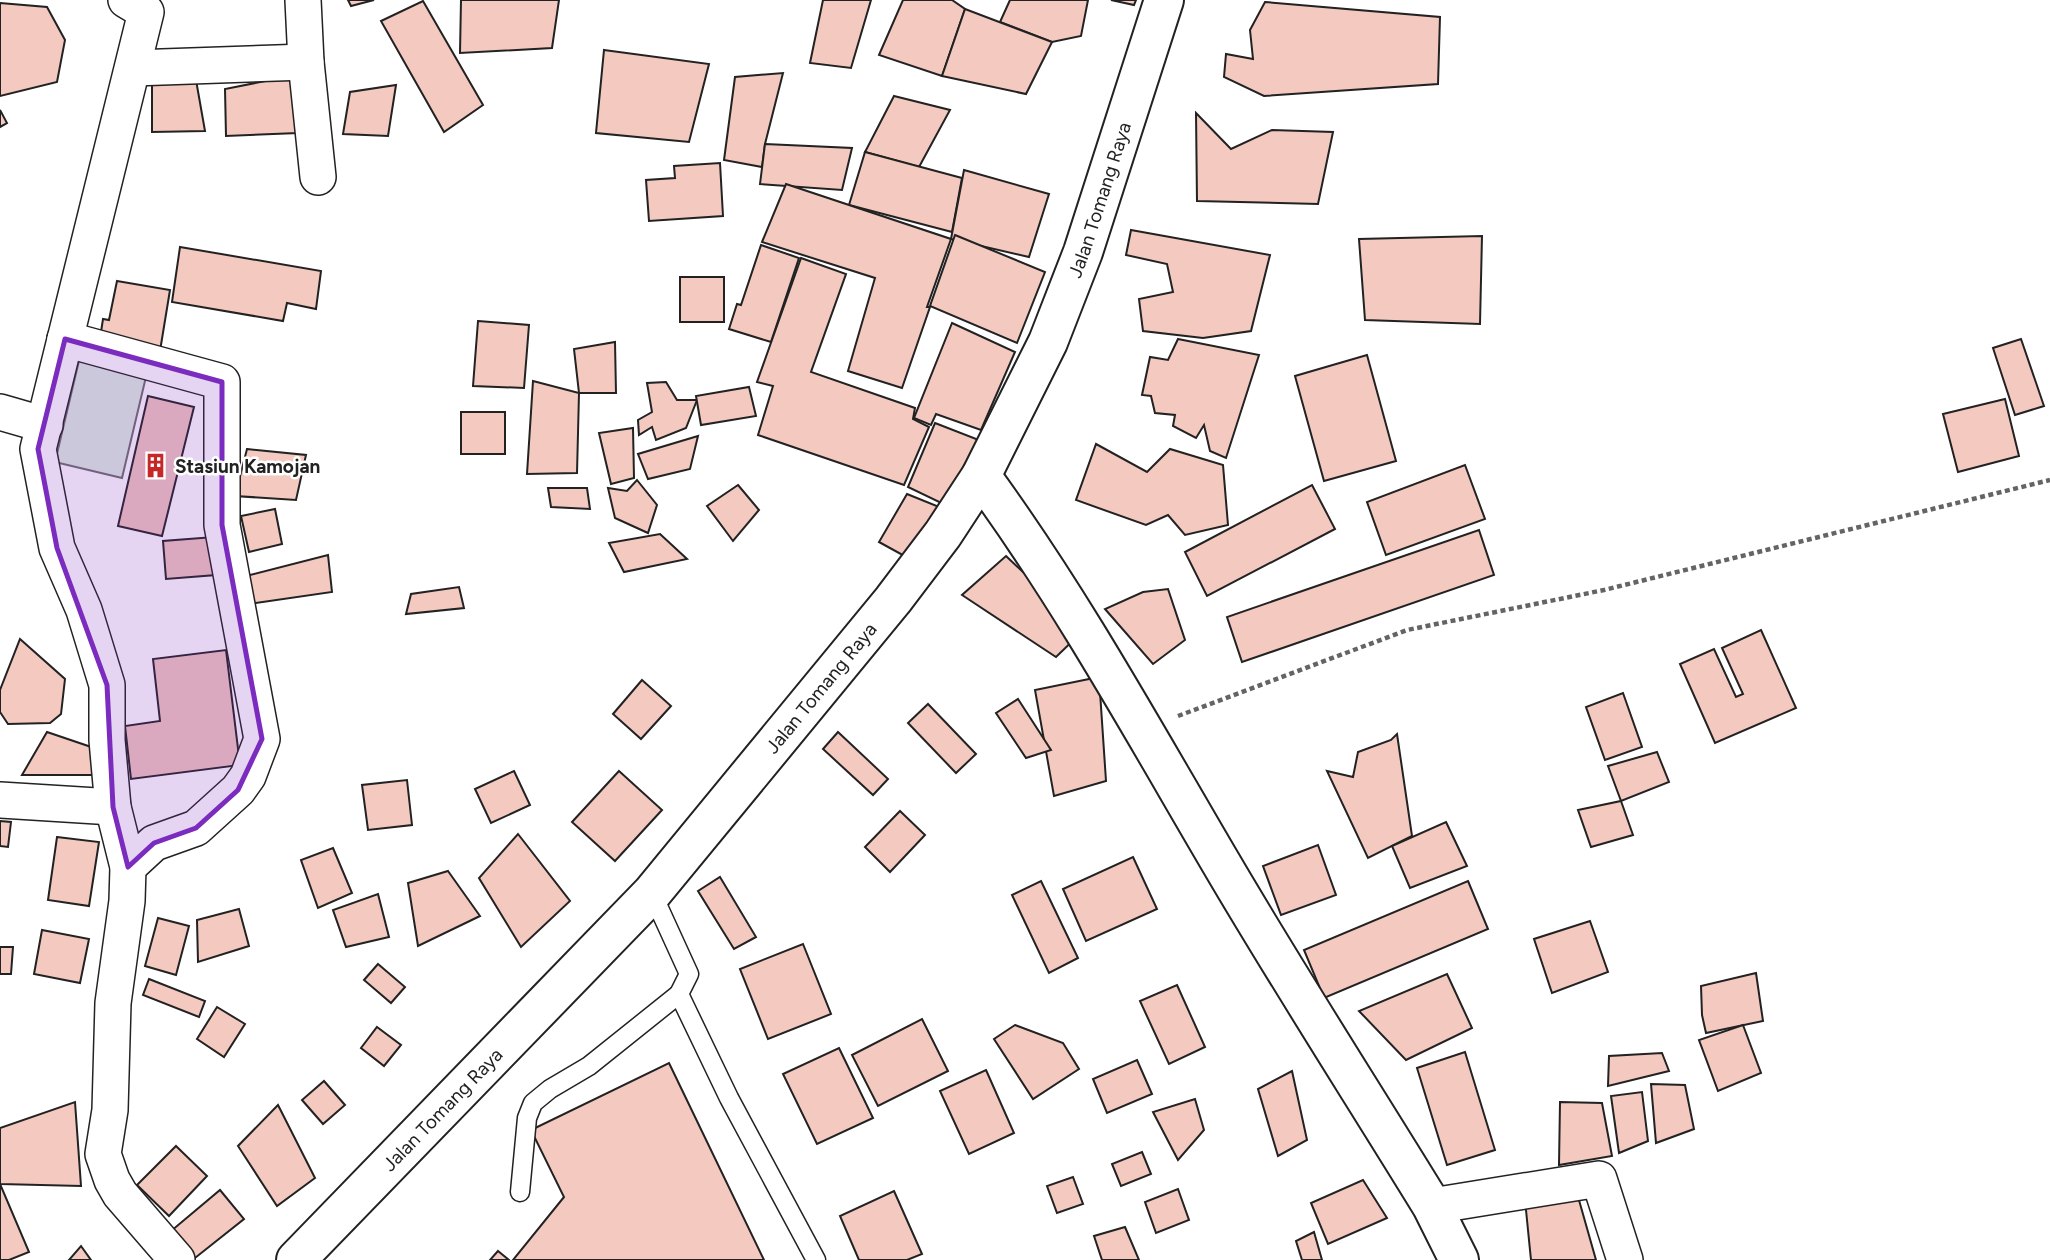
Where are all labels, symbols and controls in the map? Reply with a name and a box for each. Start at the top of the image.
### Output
street label: Jalan Tomang Raya [1063,119,1136,281]
building icon: Stasiun Kamojan [141,452,169,480]
place label: Stasiun Kamojan [175,455,320,478]
street label: Jalan Tomang Raya [761,618,882,758]
street label: Jalan Tomang Raya [378,1043,507,1176]

